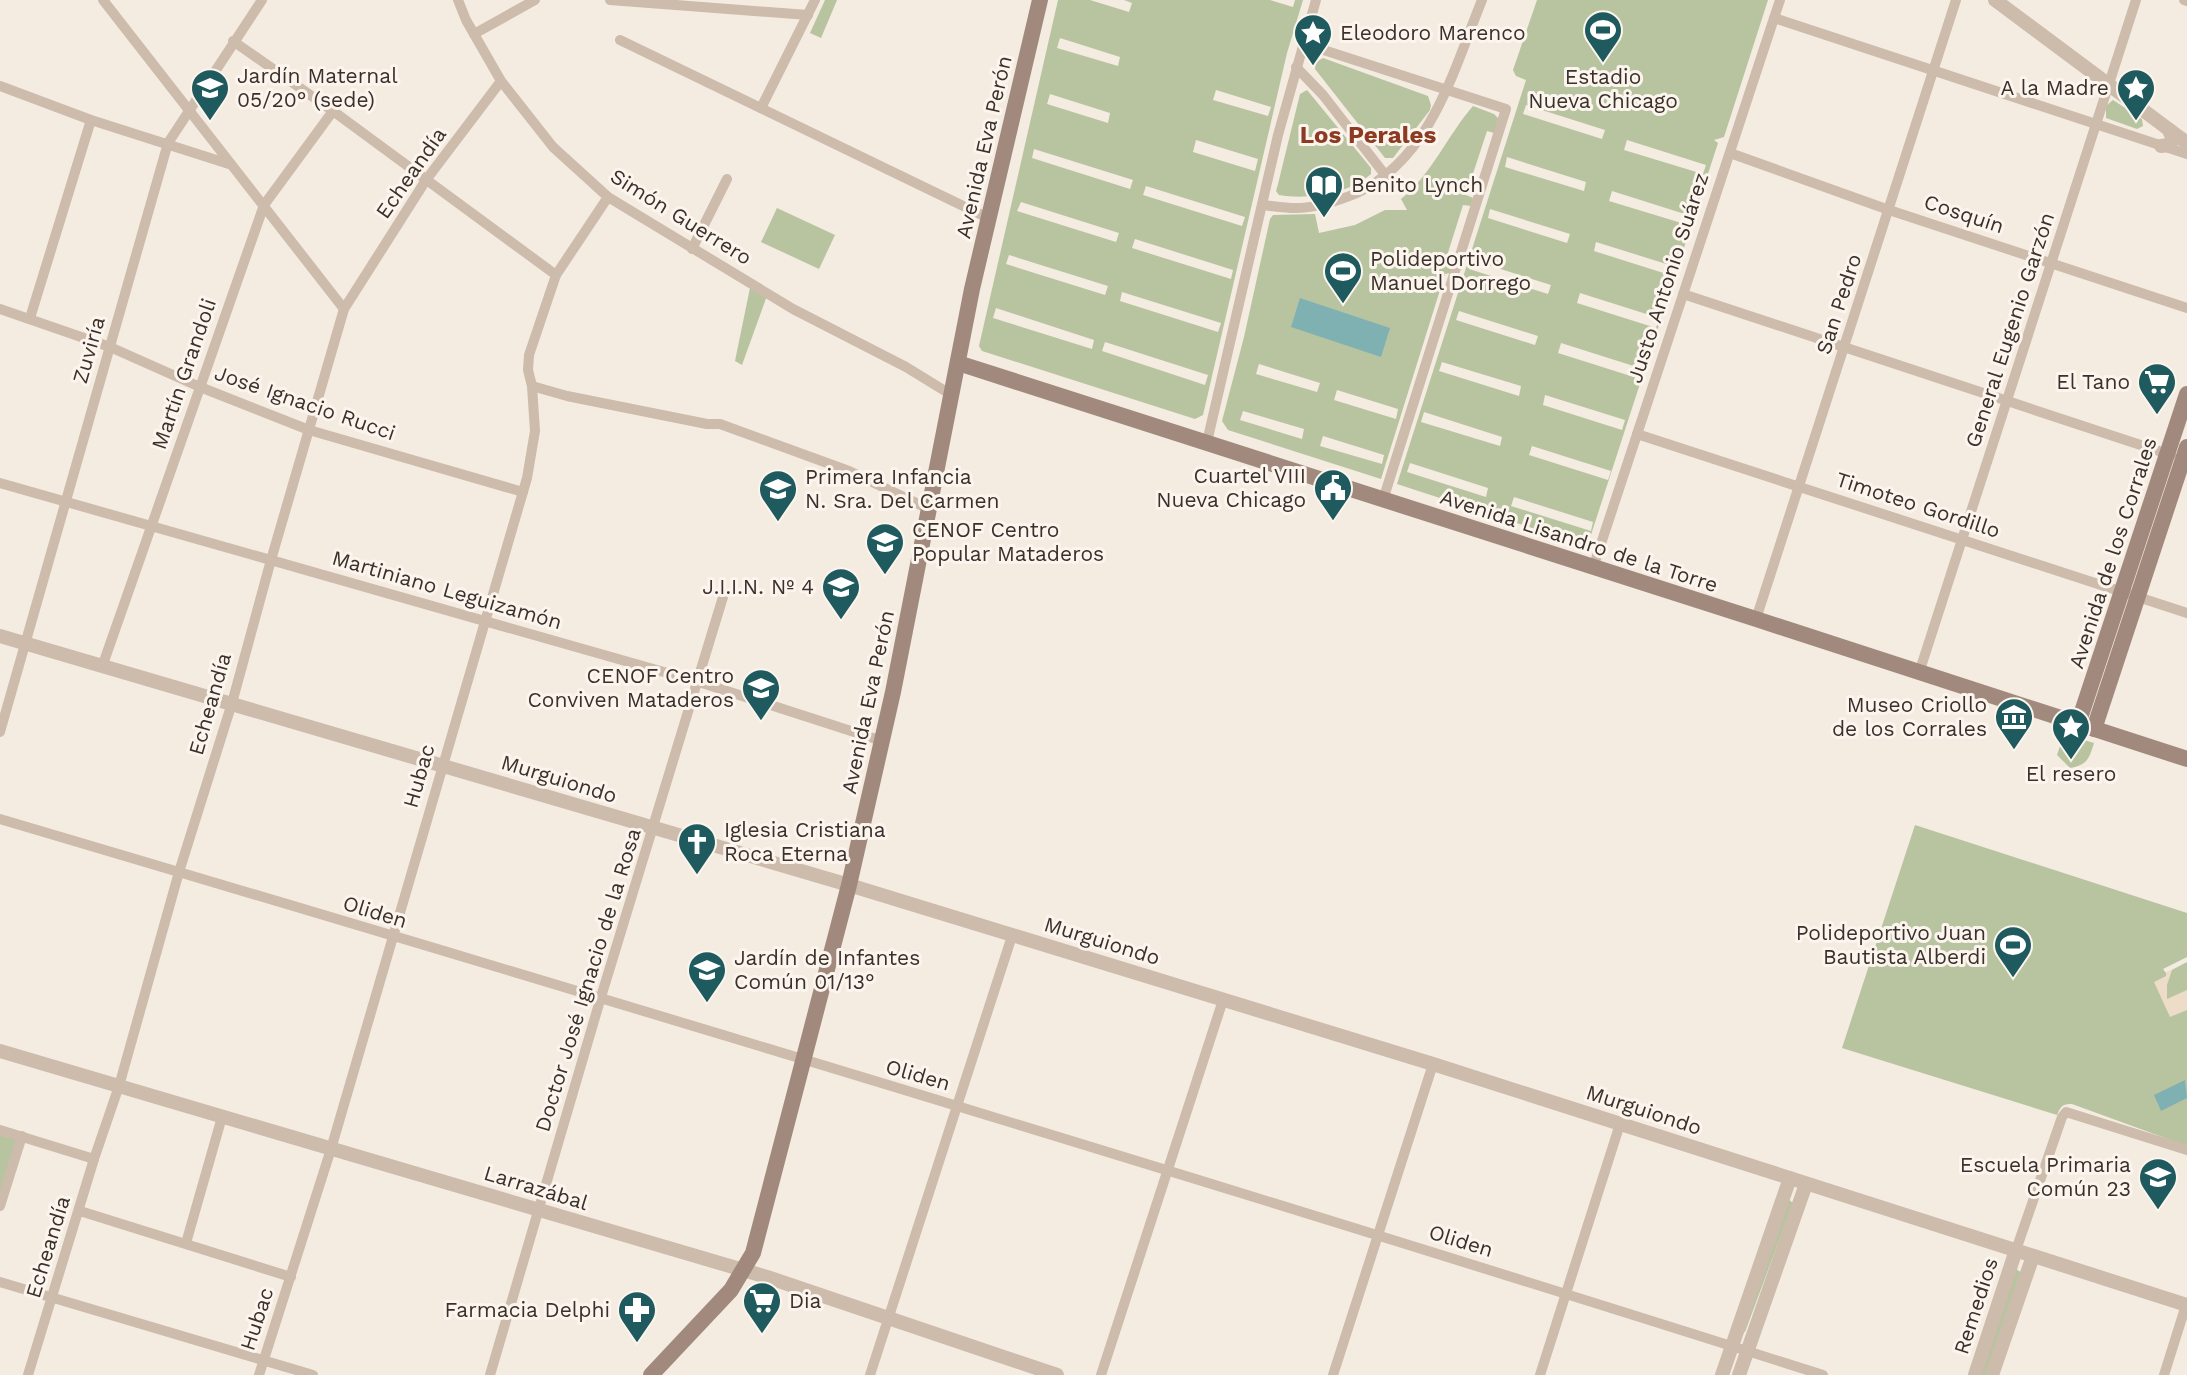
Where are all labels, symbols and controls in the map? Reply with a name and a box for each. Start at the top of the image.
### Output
sports icon: Estadio Nueva Chicago [1582,9,1624,64]
place icon: Eleodoro Marenco [1292,12,1334,67]
place label: Eleodoro Marenco [1340,20,1526,45]
street label: Avenida Eva Perón [950,53,1017,241]
place label: Jardín Maternal 05/20° (sede) [237,63,398,112]
place label: Estadio Nueva Chicago [1528,64,1678,113]
school or university icon: Jardín Maternal 05/20° (sede) [189,67,231,122]
place icon: A la Madre [2115,67,2157,122]
place label: A la Madre [2001,75,2109,100]
district label: Los Perales [1300,121,1436,149]
street label: Echeandía [370,122,451,223]
street label: Simón Guerrero [606,163,756,270]
library icon: Benito Lynch [1303,164,1345,219]
street label: Justo Antonio Suárez [1622,170,1713,386]
place label: Benito Lynch [1351,172,1483,197]
street label: Cosquín [1921,189,2007,238]
street label: General Eugenio Garzón [1960,209,2059,450]
place label: Polideportivo Manuel Dorrego [1370,246,1531,295]
sports icon: Polideportivo Manuel Dorrego [1322,250,1364,305]
street label: San Pedro [1811,251,1866,357]
street label: Martín Grandoli [146,295,221,453]
street label: Zuviría [67,313,110,386]
street label: José Ignacio Rucci [211,360,399,445]
supermarket icon: El Tano [2136,361,2178,416]
place label: El Tano [2056,369,2130,394]
street label: Avenida de los Corrales [2063,434,2162,672]
place label: Cuartel VIII Nueva Chicago [1156,463,1306,512]
place label: Primera Infancia N. Sra. Del Carmen [805,464,1000,513]
street label: Timoteo Gordillo [1833,466,2003,543]
public building icon: Cuartel VIII Nueva Chicago [1312,467,1354,522]
school or university icon: Primera Infancia N. Sra. Del Carmen [757,468,799,523]
street label: Avenida Lisandro de la Torre [1437,484,1721,597]
place label: CENOF Centro Popular Mataderos [912,517,1104,566]
school or university icon: CENOF Centro Popular Mataderos [864,521,906,576]
street label: Martiniano Leguizamón [329,545,565,634]
school or university icon: J.I.I.N. Nº 4 [820,566,862,621]
place label: J.I.I.N. Nº 4 [702,574,814,599]
street label: Avenida Eva Perón [836,608,899,796]
street label: Echeandía [183,650,236,758]
place label: CENOF Centro Conviven Mataderos [527,663,734,712]
school or university icon: CENOF Centro Conviven Mataderos [740,667,782,722]
place label: Museo Criollo de los Corrales [1832,692,1987,741]
museum icon: Museo Criollo de los Corrales [1993,696,2035,751]
place icon: El resero [2050,706,2092,761]
street label: Hubac [398,741,439,811]
street label: Murguiondo [498,749,620,808]
place label: El resero [2026,761,2116,786]
place label: Iglesia Cristiana Roca Eterna [724,817,886,866]
church icon: Iglesia Cristiana Roca Eterna [676,821,718,876]
street label: Doctor José Ignacio de la Rosa [529,825,646,1135]
street label: Oliden [340,890,410,933]
street label: Murguiondo [1041,911,1163,970]
place label: Polideportivo Juan Bautista Alberdi [1796,920,1986,969]
sports icon: Polideportivo Juan Bautista Alberdi [1992,924,2034,979]
place label: Jardín de Infantes Común 01/13° [734,945,920,994]
school or university icon: Jardín de Infantes Común 01/13° [686,949,728,1004]
street label: Oliden [883,1053,953,1096]
street label: Murguiondo [1583,1079,1705,1140]
place label: Escuela Primaria Común 23 [1960,1152,2131,1201]
school or university icon: Escuela Primaria Común 23 [2137,1156,2179,1211]
street label: Larrazábal [481,1160,592,1215]
street label: Echeandía [20,1193,75,1301]
street label: Oliden [1426,1219,1496,1262]
street label: Remedios [1948,1254,2003,1357]
supermarket icon: Dia [741,1280,783,1335]
street label: Hubac [235,1284,278,1354]
place label: Dia [789,1288,822,1313]
pharmacy icon: Farmacia Delphi [616,1289,658,1344]
place label: Farmacia Delphi [445,1297,610,1322]

